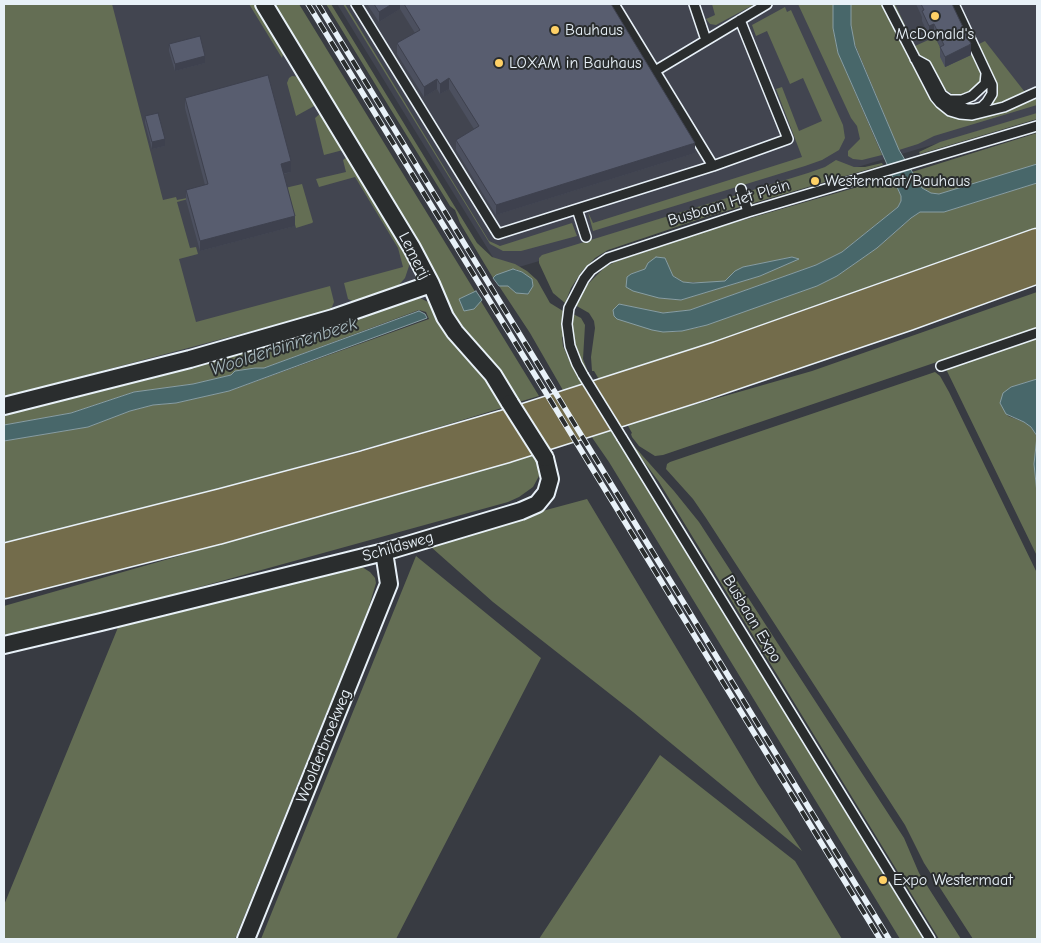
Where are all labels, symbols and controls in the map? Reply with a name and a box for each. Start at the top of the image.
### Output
marker: McDonald's [929,10,941,22]
place label: Bauhaus [565,20,623,40]
marker: Bauhaus [549,24,561,36]
place label: McDonald's [896,24,974,44]
place label: LOXAM in Bauhaus [509,53,642,73]
marker: LOXAM in Bauhaus [493,57,505,69]
place label: Westermaat/Bauhaus [825,171,970,191]
street label: Busbaan Het Plein [666,175,792,231]
marker: Westermaat/Bauhaus [809,175,821,187]
street label: Lemerij [394,229,434,283]
water label: Woolderbinnenbeek [208,313,360,381]
street label: Schildsweg [360,528,436,566]
street label: Busbaan Expo [718,572,786,666]
street label: Woolderbroekweg [292,686,356,806]
place label: Expo Westermaat [893,870,1013,890]
marker: Expo Westermaat [877,874,889,886]

